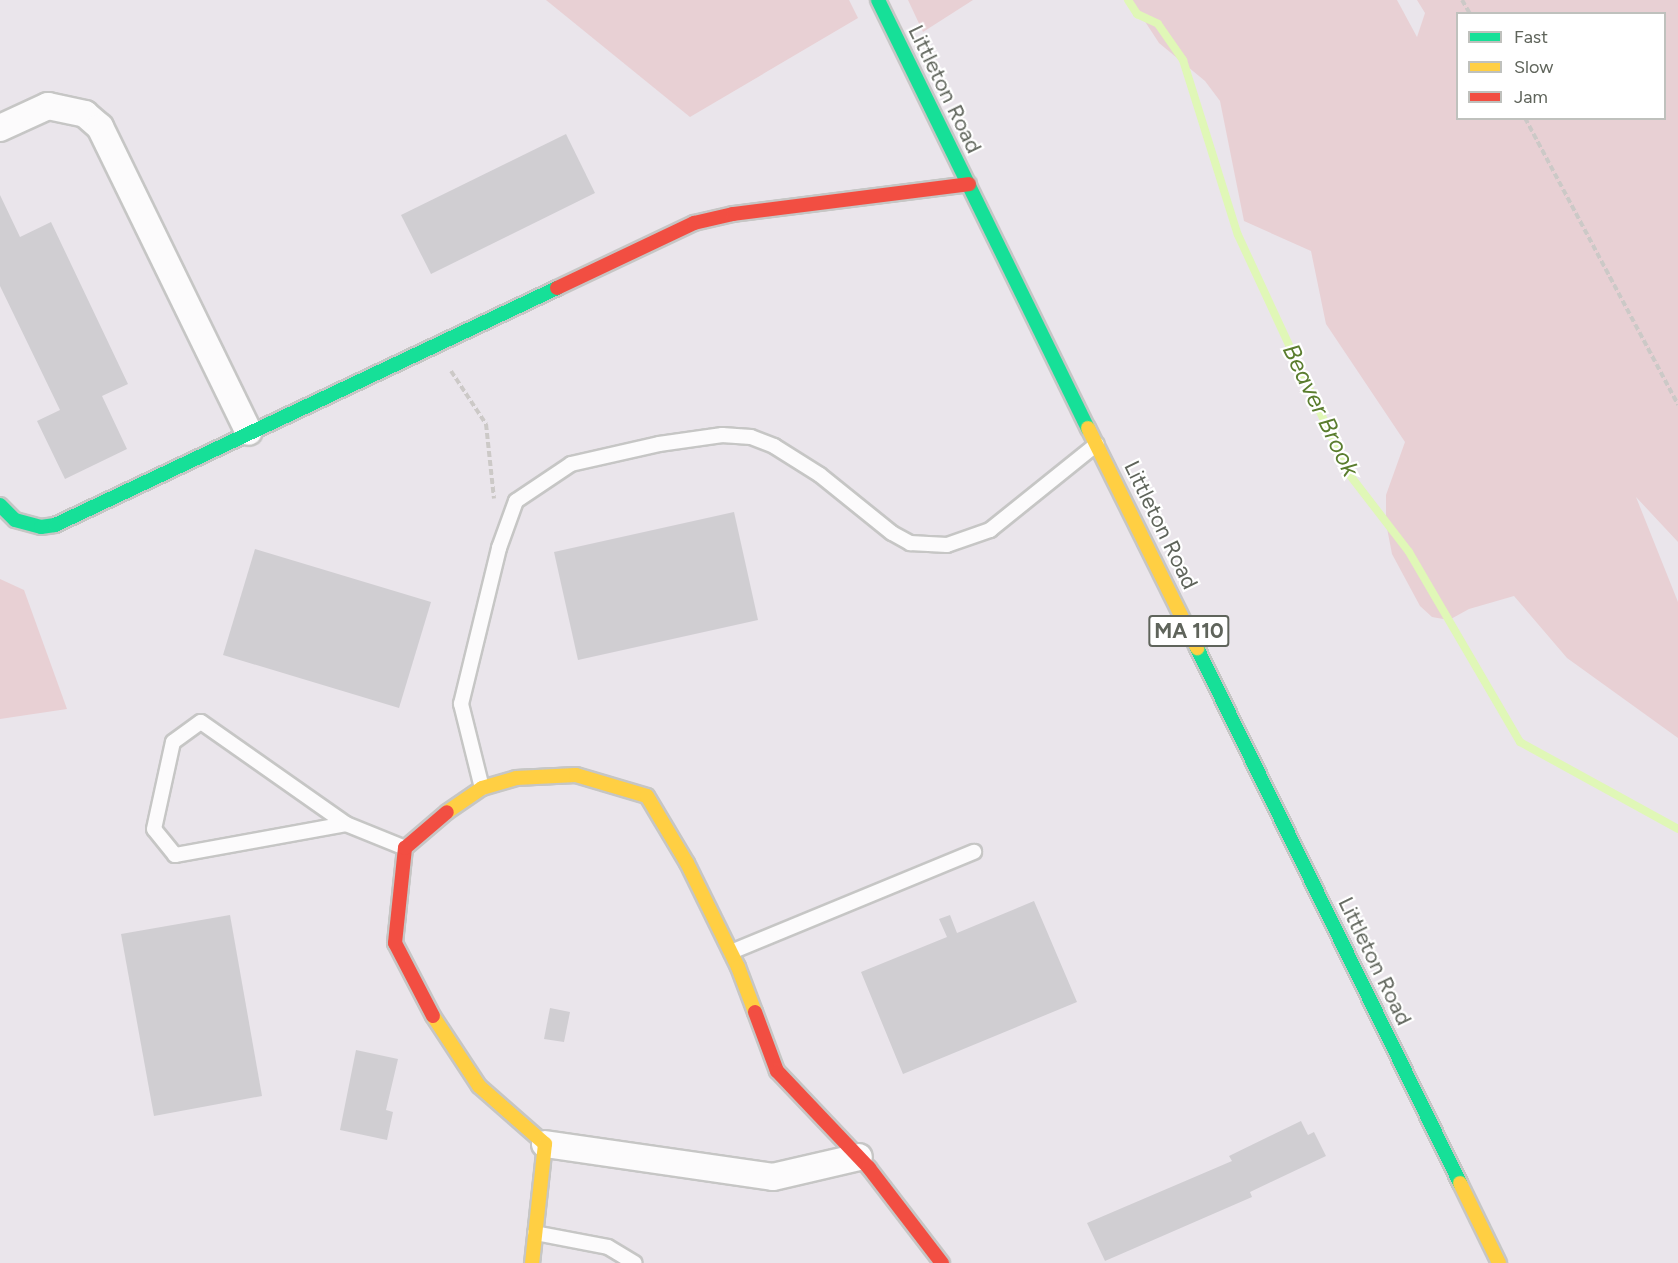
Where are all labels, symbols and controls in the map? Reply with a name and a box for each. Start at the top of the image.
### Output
legend [1456,12,1666,120]
street label: Littleton Road [903,21,987,157]
text: Fast [1514,26,1548,48]
text: Slow [1514,56,1553,78]
text: Jam [1514,86,1548,108]
water label: Beaver Brook [1277,339,1365,481]
street label: Littleton Road [1119,457,1203,593]
road number: MA 110 [1147,613,1231,649]
street label: Littleton Road [1333,893,1417,1029]

